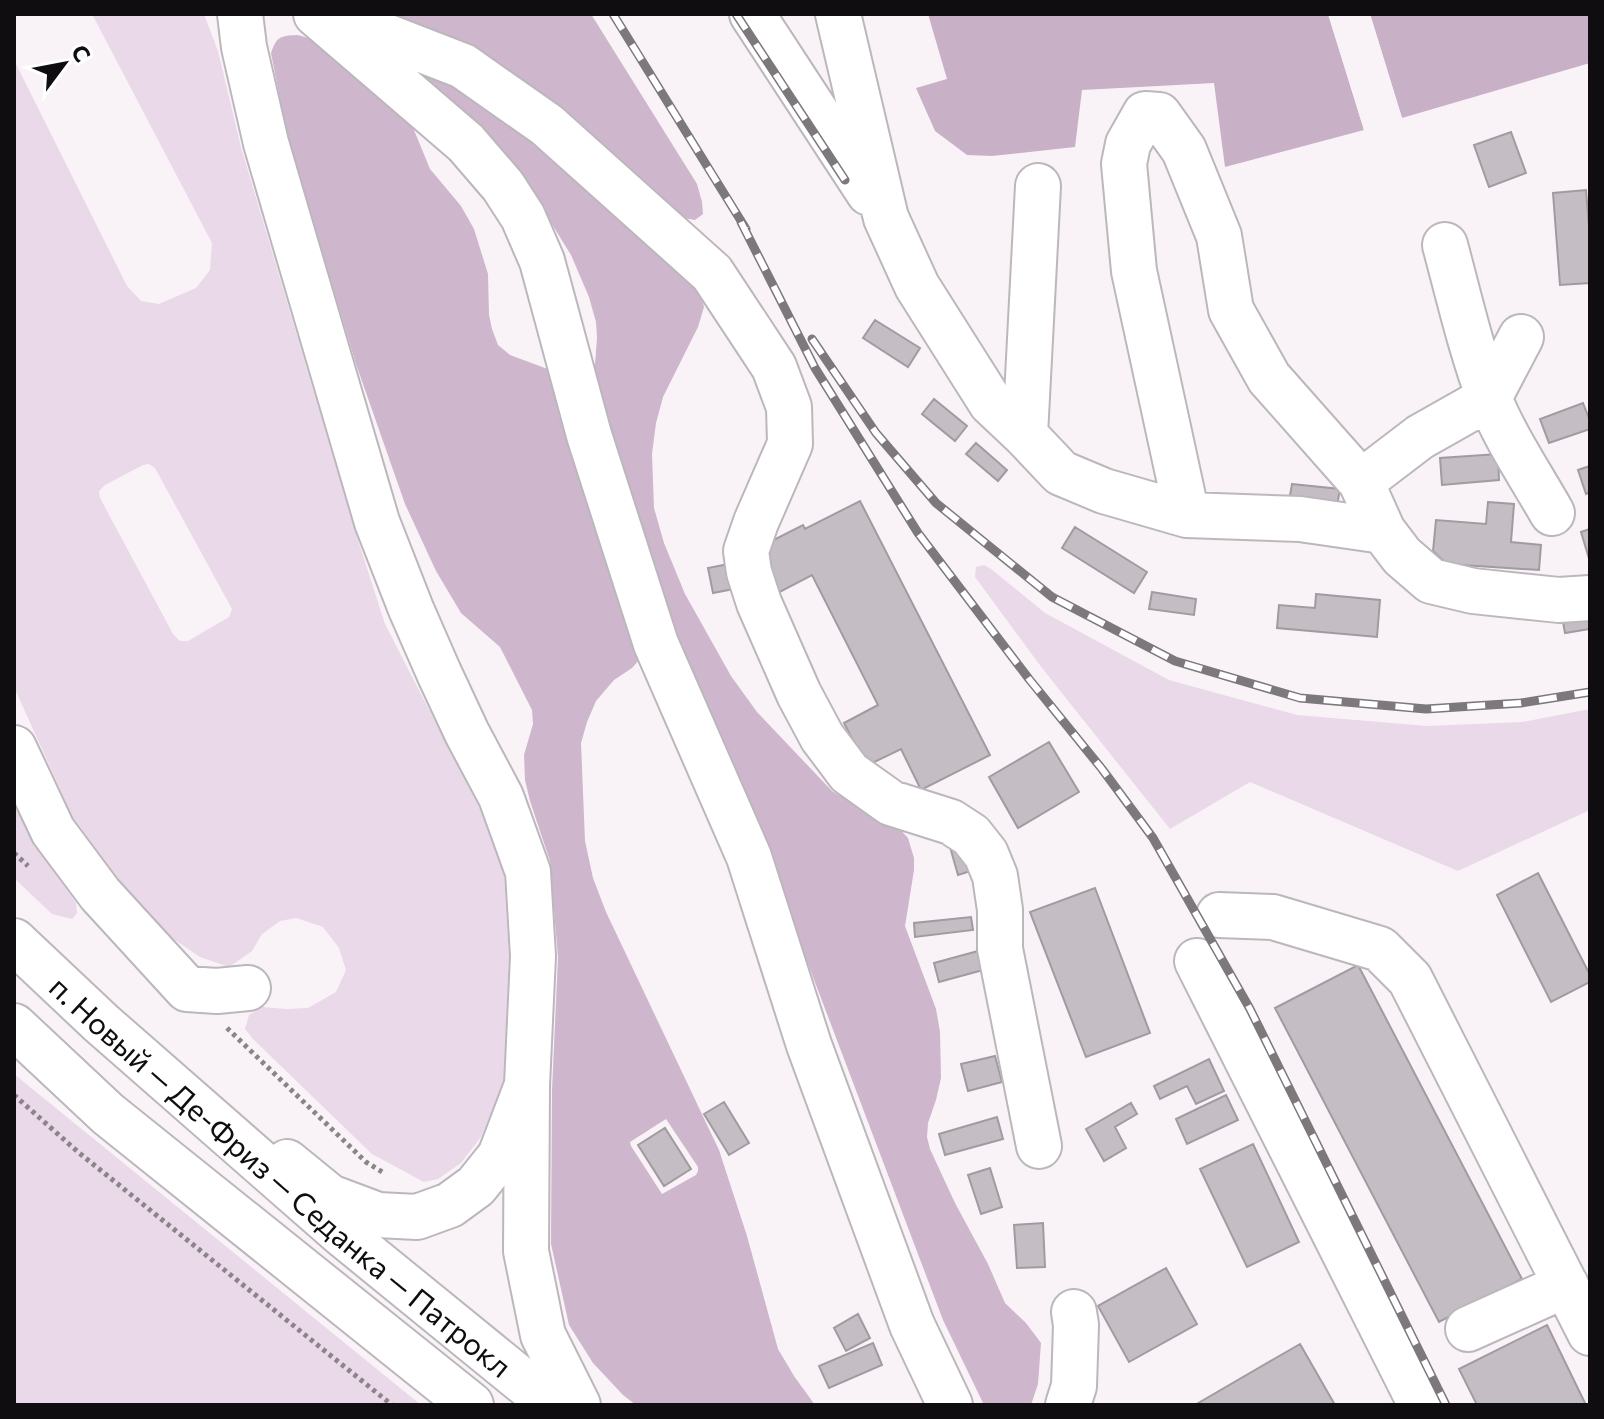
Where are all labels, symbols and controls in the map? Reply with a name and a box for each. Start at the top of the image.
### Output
north arrow [24,24,104,104]
text: С [66,40,97,67]
street label: п. Новый — Де-Фриз — Седанка — Патрокл [43,967,520,1384]

